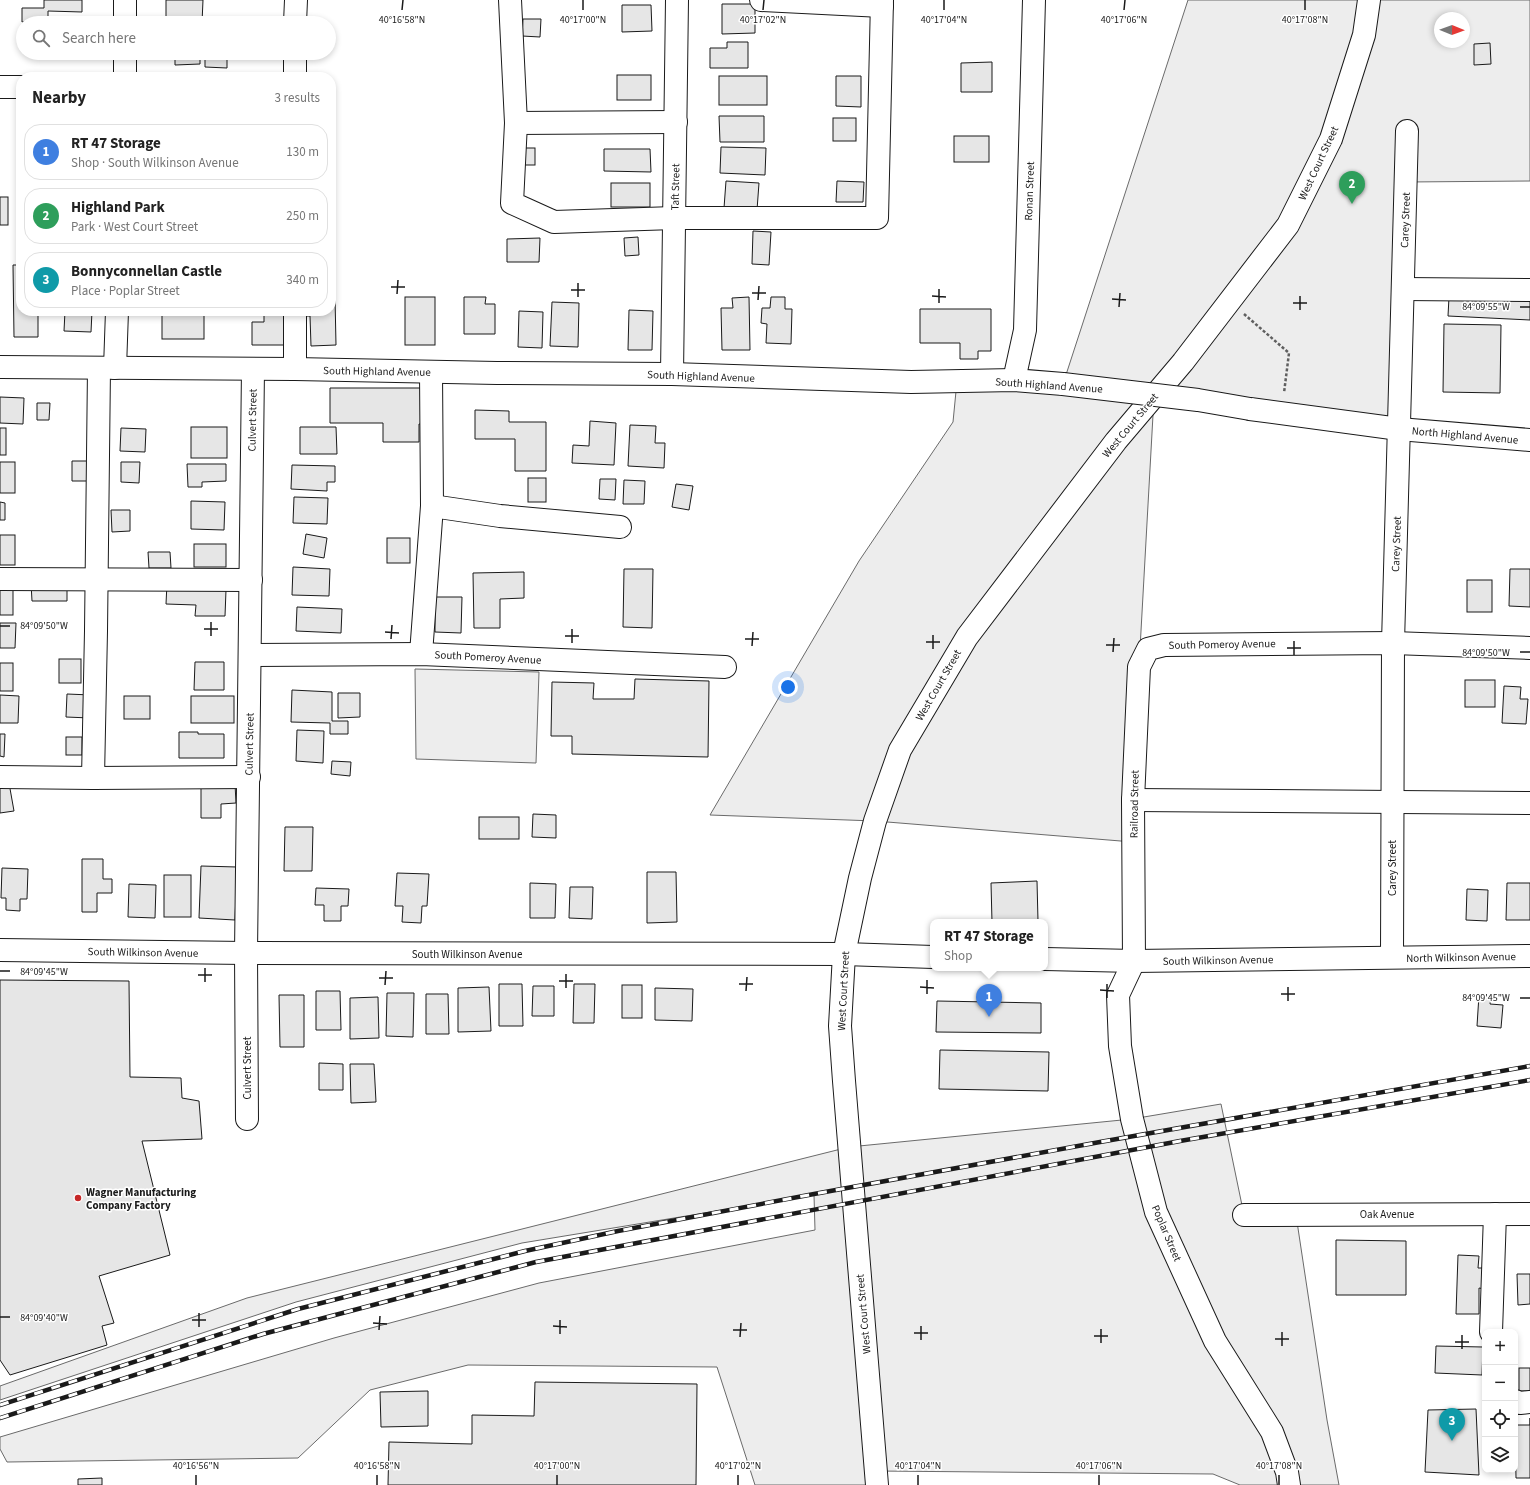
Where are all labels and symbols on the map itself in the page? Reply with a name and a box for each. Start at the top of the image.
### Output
north arrow [1434,12,1470,48]
text: 40°16'58"N [379,13,425,27]
text: 40°17'00"N [560,13,606,27]
text: 40°17'02"N [740,13,786,27]
text: 40°17'04"N [921,13,967,27]
text: 40°17'06"N [1101,13,1147,27]
text: 40°17'08"N [1282,13,1328,27]
street label: West Court Street [1295,124,1342,203]
street label: Ronan Street [1021,161,1038,221]
street label: Taft Street [668,163,683,211]
pin: 2 [1339,171,1365,204]
street label: Carey Street [1397,192,1414,248]
text: 84°09'55"W [1462,300,1510,314]
street label: South Highland Avenue [323,363,432,380]
street label: South Highland Avenue [647,367,756,386]
street label: South Highland Avenue [995,374,1104,397]
street label: Culvert Street [244,388,261,452]
street label: West Court Street [1099,390,1162,461]
street label: North Highland Avenue [1411,423,1519,448]
street label: Carey Street [1388,516,1405,572]
text: 84°09'50"W [20,619,68,633]
street label: South Pomeroy Avenue [1168,636,1276,653]
text: 84°09'50"W [1462,646,1510,660]
street label: South Pomeroy Avenue [434,647,542,668]
street label: West Court Street [912,647,965,724]
your location [778,677,798,697]
street label: Culvert Street [241,712,258,776]
street label: Railroad Street [1126,770,1143,838]
street label: Carey Street [1385,840,1400,896]
street label: South Wilkinson Avenue [87,944,199,961]
street label: South Wilkinson Avenue [412,947,523,962]
street label: North Wilkinson Avenue [1406,949,1517,966]
street label: West Court Street [834,950,853,1031]
street label: South Wilkinson Avenue [1163,952,1274,969]
text: 84°09'45"W [20,965,68,979]
pin: 1 [976,984,1002,1017]
text: 84°09'45"W [1462,991,1510,1005]
street label: Culvert Street [240,1036,255,1099]
place label: Wagner Manufacturing Company Factory [86,1185,196,1213]
marker: Wagner Manufacturing Company Factory [73,1193,83,1203]
street label: Poplar Street [1148,1203,1185,1264]
street label: Oak Avenue [1360,1207,1415,1222]
street label: West Court Street [853,1273,874,1354]
text: 84°09'40"W [20,1311,68,1325]
pin: 3 [1439,1408,1465,1441]
text: 40°16'56"N [173,1459,219,1473]
text: 40°16'58"N [354,1459,400,1473]
text: 40°17'00"N [534,1459,580,1473]
text: 40°17'02"N [715,1459,761,1473]
text: 40°17'04"N [895,1459,941,1473]
text: 40°17'06"N [1076,1459,1122,1473]
text: 40°17'08"N [1256,1459,1302,1473]

